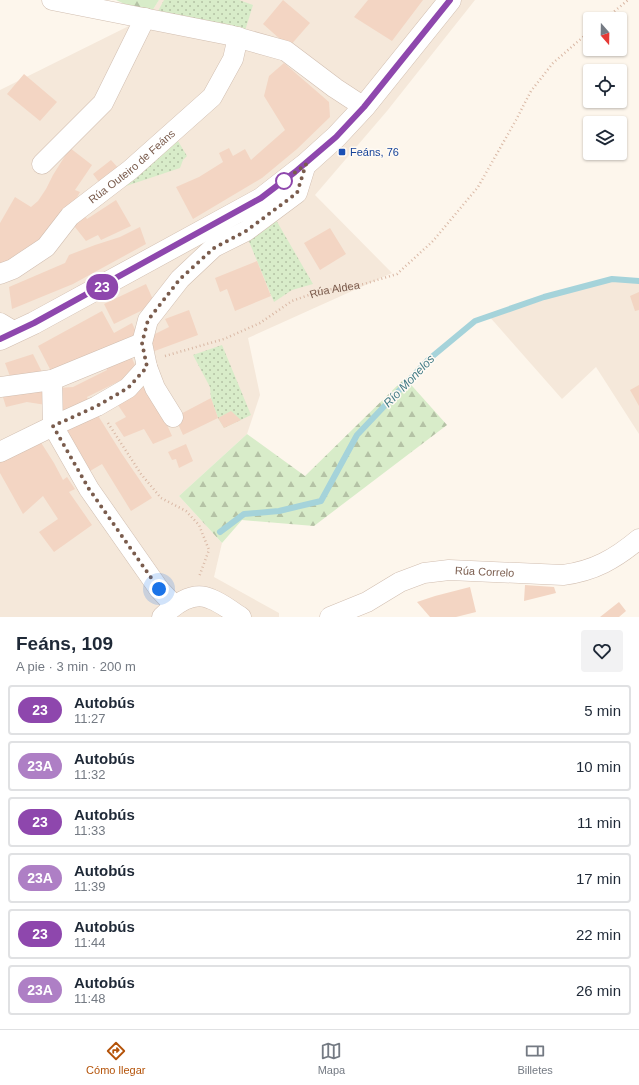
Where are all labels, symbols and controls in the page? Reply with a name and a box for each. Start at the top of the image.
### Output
north arrow [583,12,627,56]
map controls [583,12,627,160]
button: locate [583,64,627,108]
button: layers [583,116,627,160]
street label: Rúa Outeiro de Feáns [86,127,178,206]
place label: Feáns, 76 [350,146,399,158]
marker: Feáns, 76 [337,147,347,157]
unlabelled marker [275,172,293,190]
line badge: 23 [84,274,120,300]
text: 23 [94,279,110,295]
street label: Rúa Aldea [308,279,361,300]
water label: Río Monelos [381,352,437,410]
street label: Rúa Correlo [455,564,515,579]
your location [149,579,169,599]
button: heart [581,630,623,672]
text: Feáns, 109 [16,633,113,654]
text: A pie · 3 min · 200 m [16,659,136,674]
text: Autobús [74,694,135,711]
text: 23 [32,702,48,718]
text: 5 min [584,702,621,719]
text: 11:27 [74,711,106,726]
text: Autobús [74,750,135,767]
text: 23A [27,758,53,774]
text: 10 min [576,758,621,775]
text: 11:32 [74,767,106,782]
text: Autobús [74,806,135,823]
text: 23 [32,814,48,830]
text: 11 min [577,814,621,831]
text: 11:33 [74,823,106,838]
text: Autobús [74,862,135,879]
text: 23A [27,870,53,886]
text: 17 min [576,870,621,887]
text: 11:39 [74,879,106,894]
text: Autobús [74,918,135,935]
text: 23 [32,926,48,942]
text: 22 min [576,926,621,943]
text: 11:44 [74,935,106,950]
text: Autobús [74,974,135,991]
text: 23A [27,982,53,998]
text: 26 min [576,982,621,999]
text: 11:48 [74,991,106,1006]
tab: Cómo llegar [86,1040,145,1076]
tab: Mapa [318,1040,345,1076]
tab: Billetes [517,1040,553,1076]

